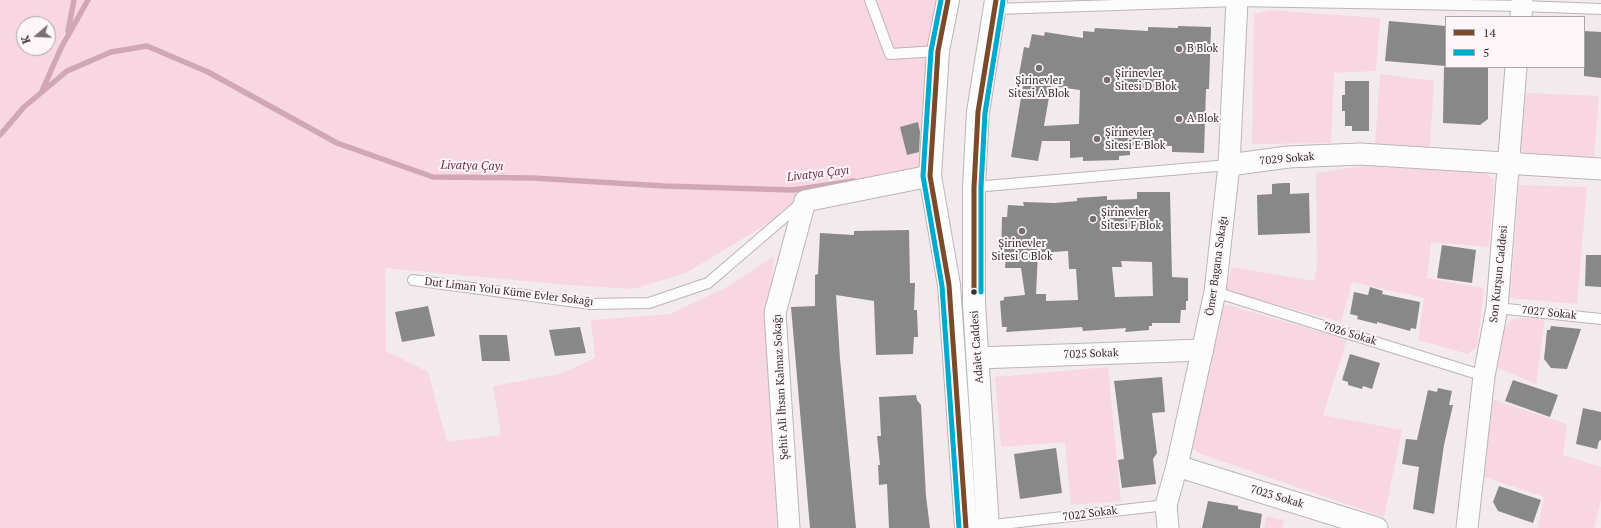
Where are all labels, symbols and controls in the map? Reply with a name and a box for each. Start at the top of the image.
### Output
north arrow [16,16,56,56]
legend [1445,16,1585,68]
text: 14 [1483,25,1496,40]
text: K [18,34,33,46]
place label: B Blok [1187,42,1218,56]
marker: B Blok [1174,44,1184,54]
text: 5 [1483,45,1489,60]
marker: Şirinevler Sitesi A Blok [1034,63,1044,73]
place label: Şirinevler Sitesi D Blok [1115,67,1177,93]
place label: Şirinevler Sitesi A Blok [1008,74,1070,100]
marker: Şirinevler Sitesi D Blok [1102,75,1112,85]
place label: A Blok [1187,112,1219,126]
marker: A Blok [1174,114,1184,124]
place label: Şirinevler Sitesi E Blok [1105,126,1165,152]
marker: Şirinevler Sitesi E Blok [1092,134,1102,144]
street label: 7029 Sokak [1259,150,1315,168]
water label: Livatya Çayı [440,158,504,174]
water label: Livatya Çayı [786,163,850,185]
place label: Şirinevler Sitesi F Blok [1101,206,1161,232]
marker: Şirinevler Sitesi F Blok [1088,214,1098,224]
street label: Ömer Bagana Sokağı [1203,215,1231,317]
street label: Son Kurşun Caddesi [1487,225,1511,323]
marker: Şirinevler Sitesi C Blok [1017,226,1027,236]
place label: Şirinevler Sitesi C Blok [991,237,1053,263]
street label: Dut Liman Yolu Küme Evler Sokağı [424,275,594,309]
unlabelled marker [969,287,979,297]
street label: 7027 Sokak [1521,304,1577,322]
street label: Adalet Caddesi [968,310,986,384]
street label: Şehit Ali İhsan Kalmaz Sokağı [771,314,791,460]
street label: 7026 Sokak [1322,320,1378,348]
street label: 7025 Sokak [1063,346,1119,362]
street label: 7023 Sokak [1249,483,1305,511]
street label: 7022 Sokak [1062,504,1118,524]

